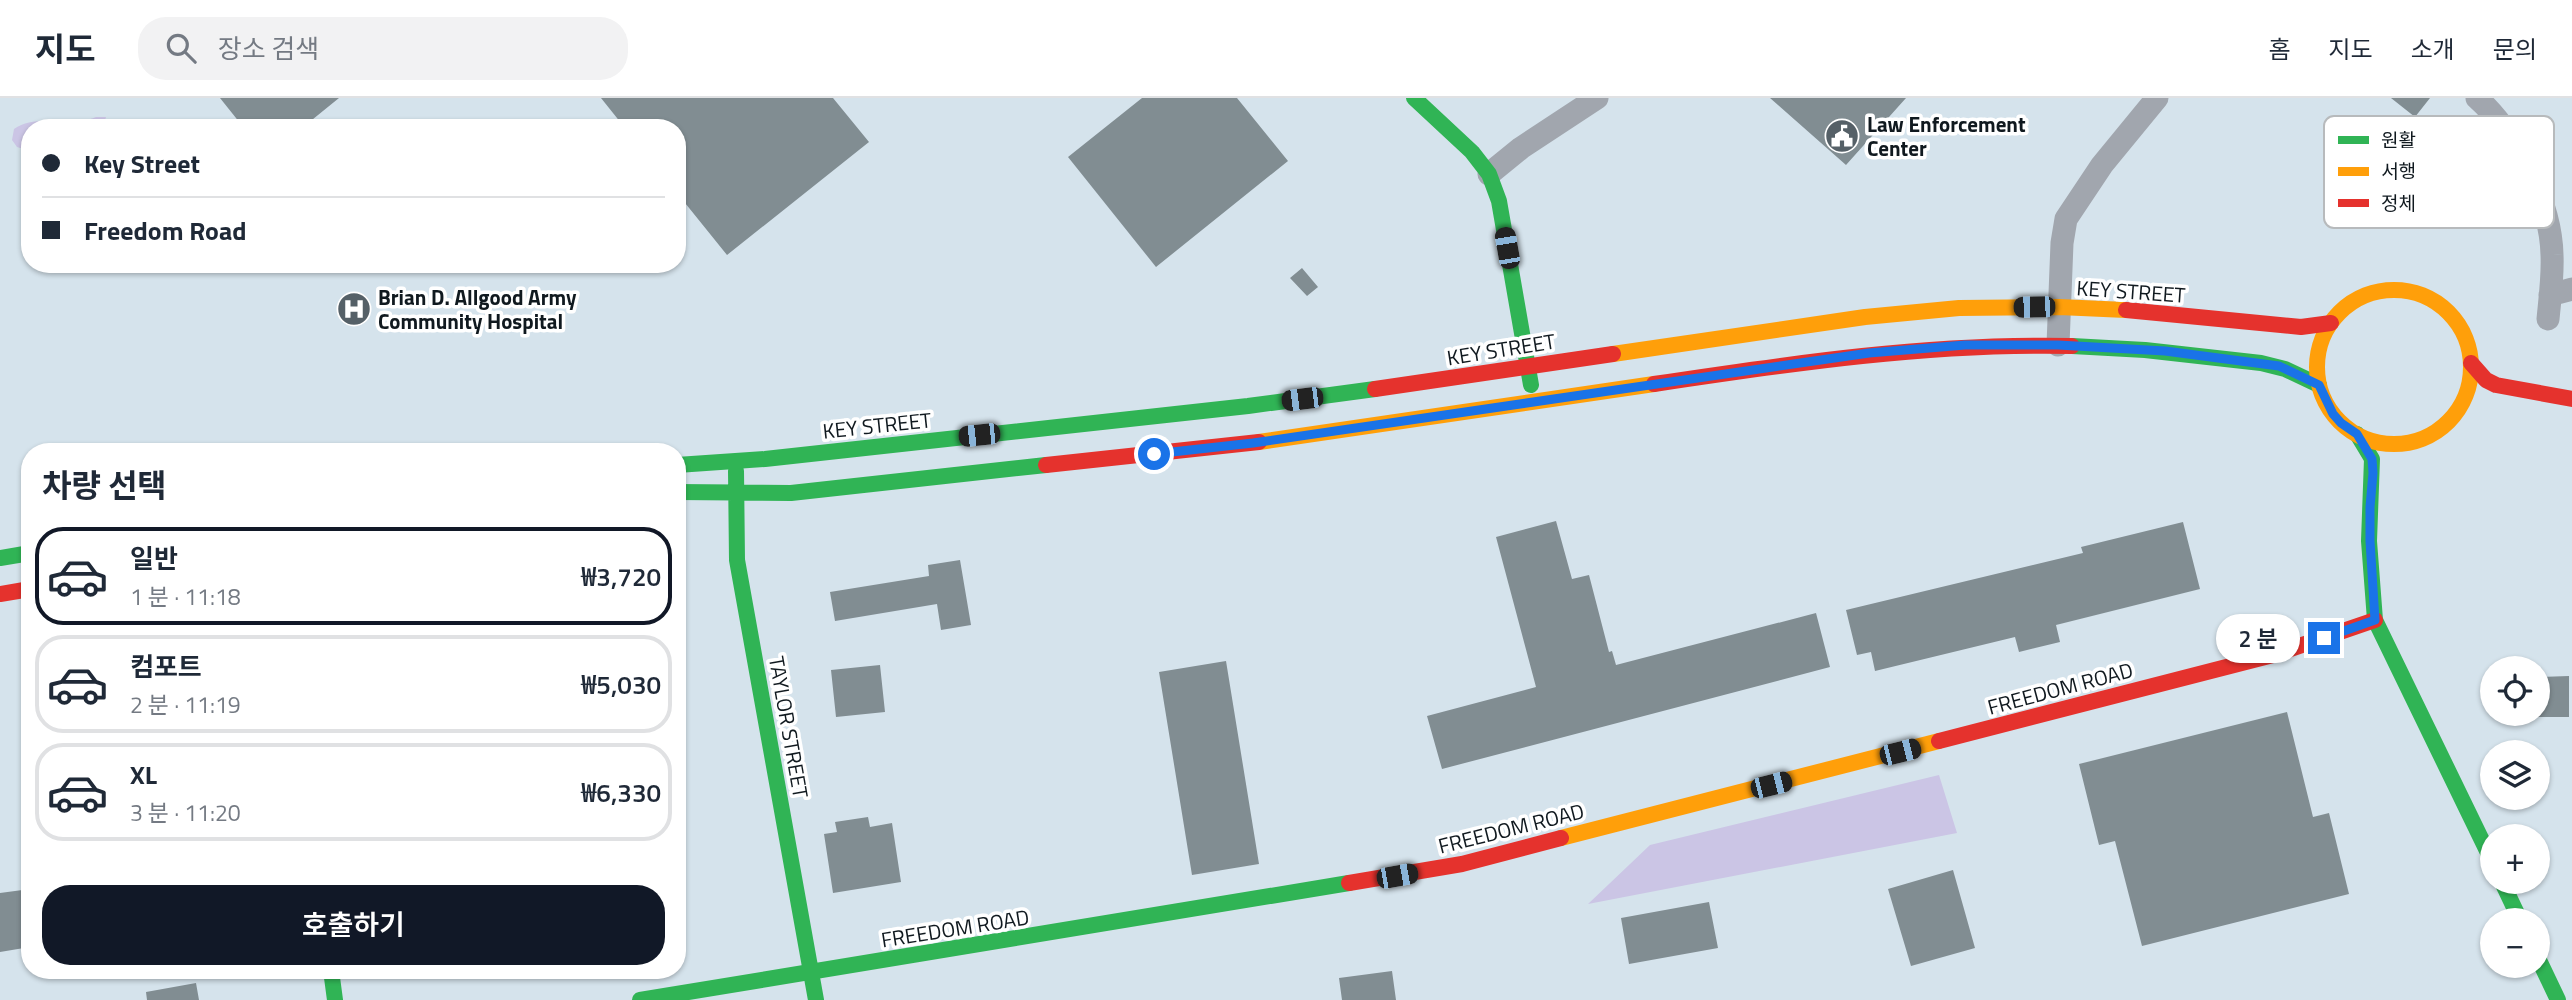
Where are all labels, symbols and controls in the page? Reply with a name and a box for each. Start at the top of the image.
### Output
search box [138,17,628,80]
text: 지도 [35,24,96,74]
icon: search [162,29,200,67]
text: 장소 검색 [218,29,319,68]
text: 홈 [2268,31,2290,67]
text: 지도 [2328,31,2373,67]
text: 소개 [2411,31,2455,67]
text: 문의 [2493,31,2537,67]
place label: Law Enforcement Center [1867,108,2026,164]
legend [2324,116,2554,228]
public building icon: Law Enforcement Center [1823,117,1861,155]
text: 원활 [2381,125,2416,154]
text: Key Street [84,144,200,183]
text: 서행 [2381,156,2416,185]
text: 정체 [2381,188,2416,217]
text: Freedom Road [84,211,247,250]
car [1494,225,1521,271]
street label: KEY STREET [2075,271,2187,311]
place label: Brian D. Allgood Army Community Hospital [378,281,577,337]
hospital icon: Brian D. Allgood Army Community Hospital [335,290,373,328]
car [2013,296,2056,318]
street label: KEY STREET [1445,325,1557,373]
car [1280,386,1325,412]
street label: KEY STREET [821,403,933,447]
car [958,422,1001,448]
route start [1138,438,1170,470]
text: 차량 선택 [42,461,167,509]
text: 일반 [130,539,178,578]
icon: car [46,545,109,608]
text: ₩3,720 [581,557,661,596]
text: 1 분 · 11:18 [130,579,241,614]
callout: 2 분 [2216,614,2300,662]
text: 2 분 [2238,621,2278,656]
route end [2308,622,2340,654]
text: 컴포트 [130,647,202,686]
icon: car [46,653,109,716]
street label: FREEDOM ROAD [1984,653,2136,723]
street label: TAYLOR STREET [761,654,817,800]
map controls [2480,656,2550,978]
button: locate [2480,656,2550,726]
text: ₩5,030 [581,665,661,704]
text: 2 분 · 11:19 [130,687,241,722]
car [1878,737,1923,767]
button: layers [2480,740,2550,810]
text: XL [130,755,157,794]
icon: car [46,761,109,824]
car [1749,770,1794,800]
text: ₩6,330 [581,773,661,812]
street label: FREEDOM ROAD [1435,794,1587,862]
text: 3 분 · 11:20 [130,795,241,830]
button: + [2480,824,2550,894]
car [1375,862,1420,890]
button: 호출하기 [42,885,665,965]
street label: FREEDOM ROAD [879,901,1031,955]
button: − [2480,908,2550,978]

